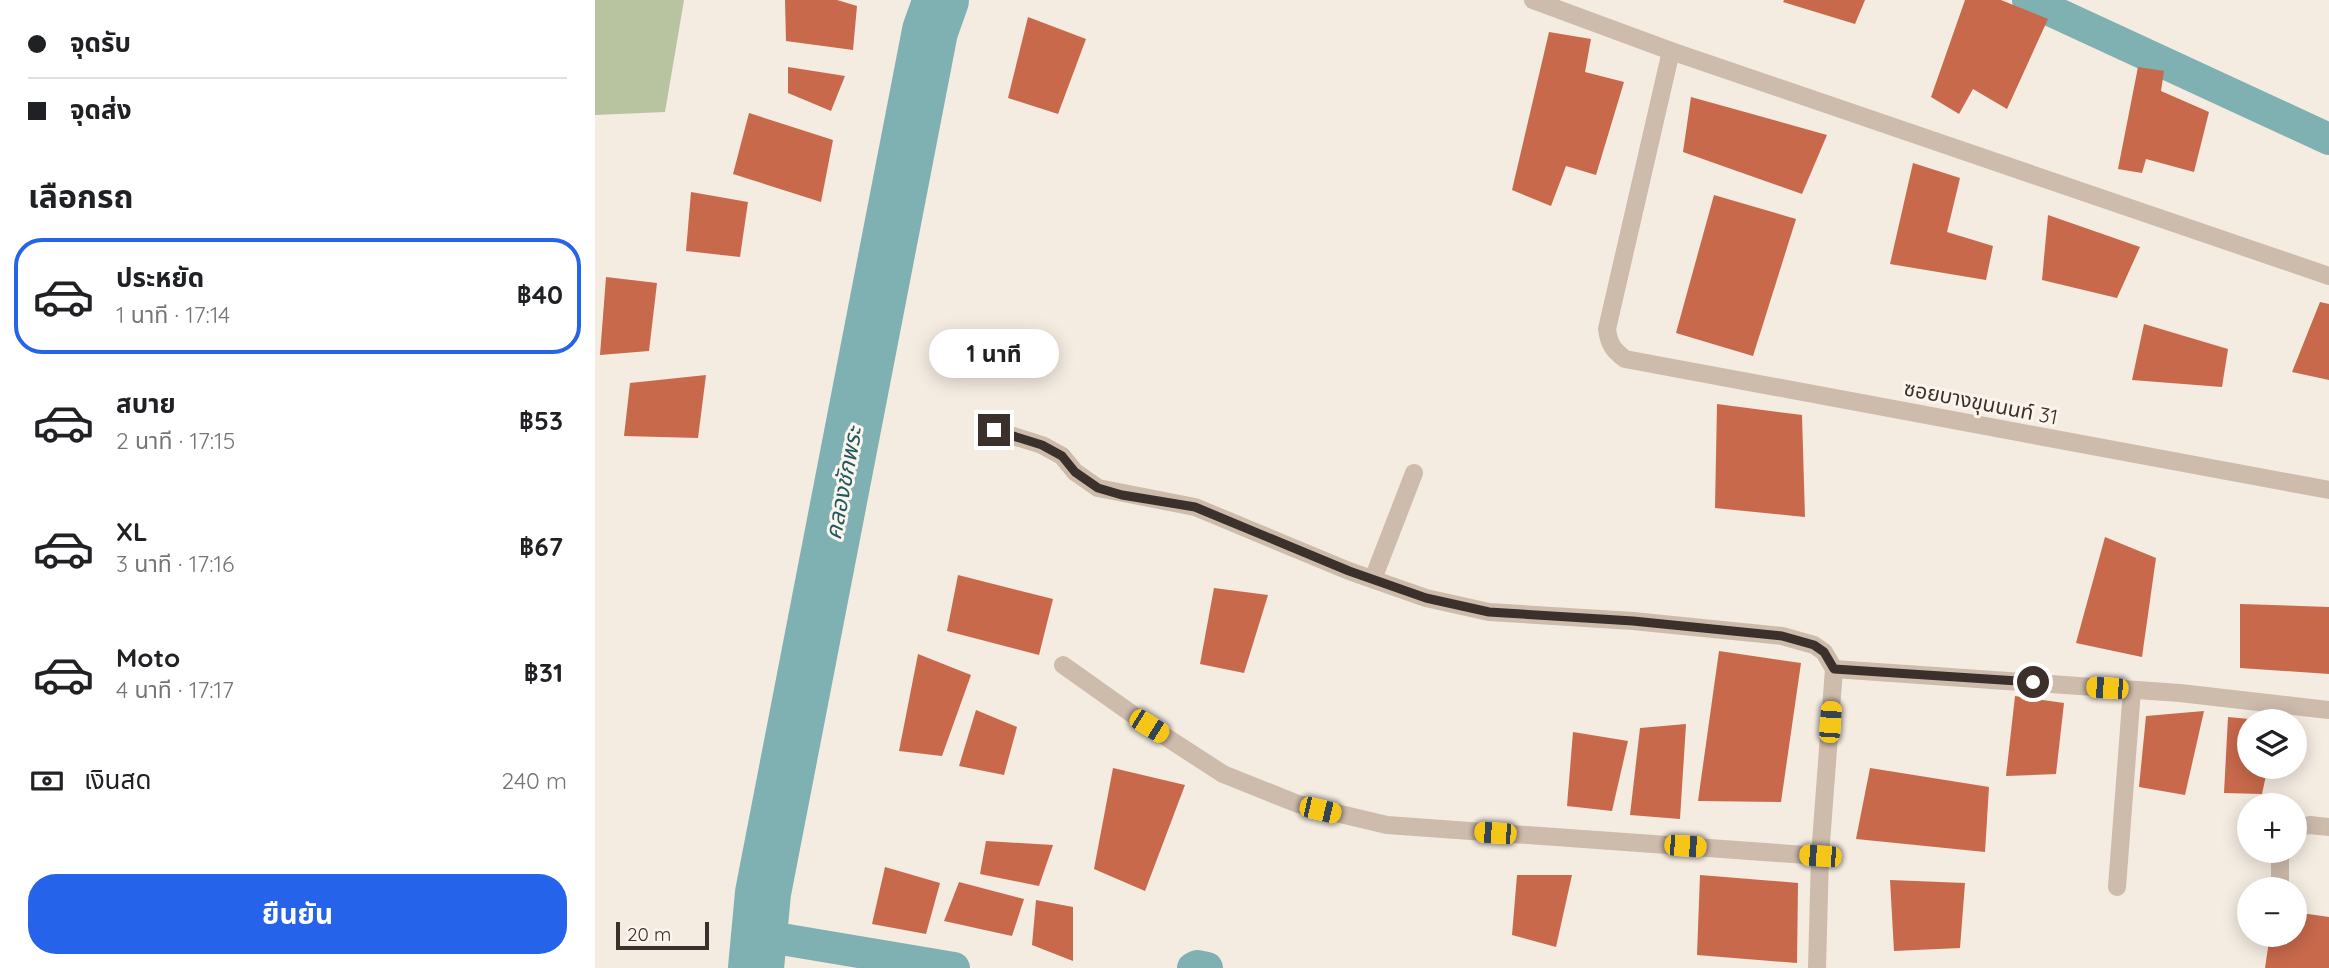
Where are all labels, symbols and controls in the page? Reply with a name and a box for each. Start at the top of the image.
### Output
text: จุดรับ [70,26,131,59]
text: จุดส่ง [70,93,132,126]
text: เลือกรถ [28,176,133,216]
text: ประหยัด [116,261,204,294]
icon: car [32,265,95,328]
text: ฿40 [517,278,563,311]
text: 1 นาที · 17:14 [116,300,230,329]
callout: 1 นาที [929,328,1059,378]
text: 1 นาที [966,339,1022,368]
street label: ซอยบางขุนนนท์ 31 [1902,374,2060,431]
text: สบาย [116,387,176,420]
icon: car [32,391,95,454]
text: ฿53 [519,404,563,437]
route end [978,414,1010,446]
water label: คลองชักพระ [818,422,869,542]
text: 2 นาที · 17:15 [116,426,235,455]
text: XL [116,515,148,548]
icon: car [32,517,95,580]
text: ฿67 [519,530,563,563]
text: 3 นาที · 17:16 [116,549,234,578]
text: Moto [116,641,180,674]
icon: car [32,643,95,706]
text: ฿31 [524,656,563,689]
route start [2017,666,2049,698]
text: 4 นาที · 17:17 [116,675,234,704]
car [2086,676,2129,700]
car [1819,700,1842,744]
car [1126,706,1173,746]
map controls [2237,709,2307,947]
button: layers [2237,709,2307,779]
icon: cash [28,762,66,800]
text: เงินสด [84,763,151,796]
text: 240 m [502,766,567,795]
button: + [2237,793,2307,863]
car [1298,795,1343,825]
car [1474,821,1517,845]
car [1664,834,1707,858]
car [1799,844,1842,868]
button: ยืนยัน [28,874,567,954]
button: − [2237,877,2307,947]
scale bar [616,919,709,951]
text: 20 m [627,922,671,946]

